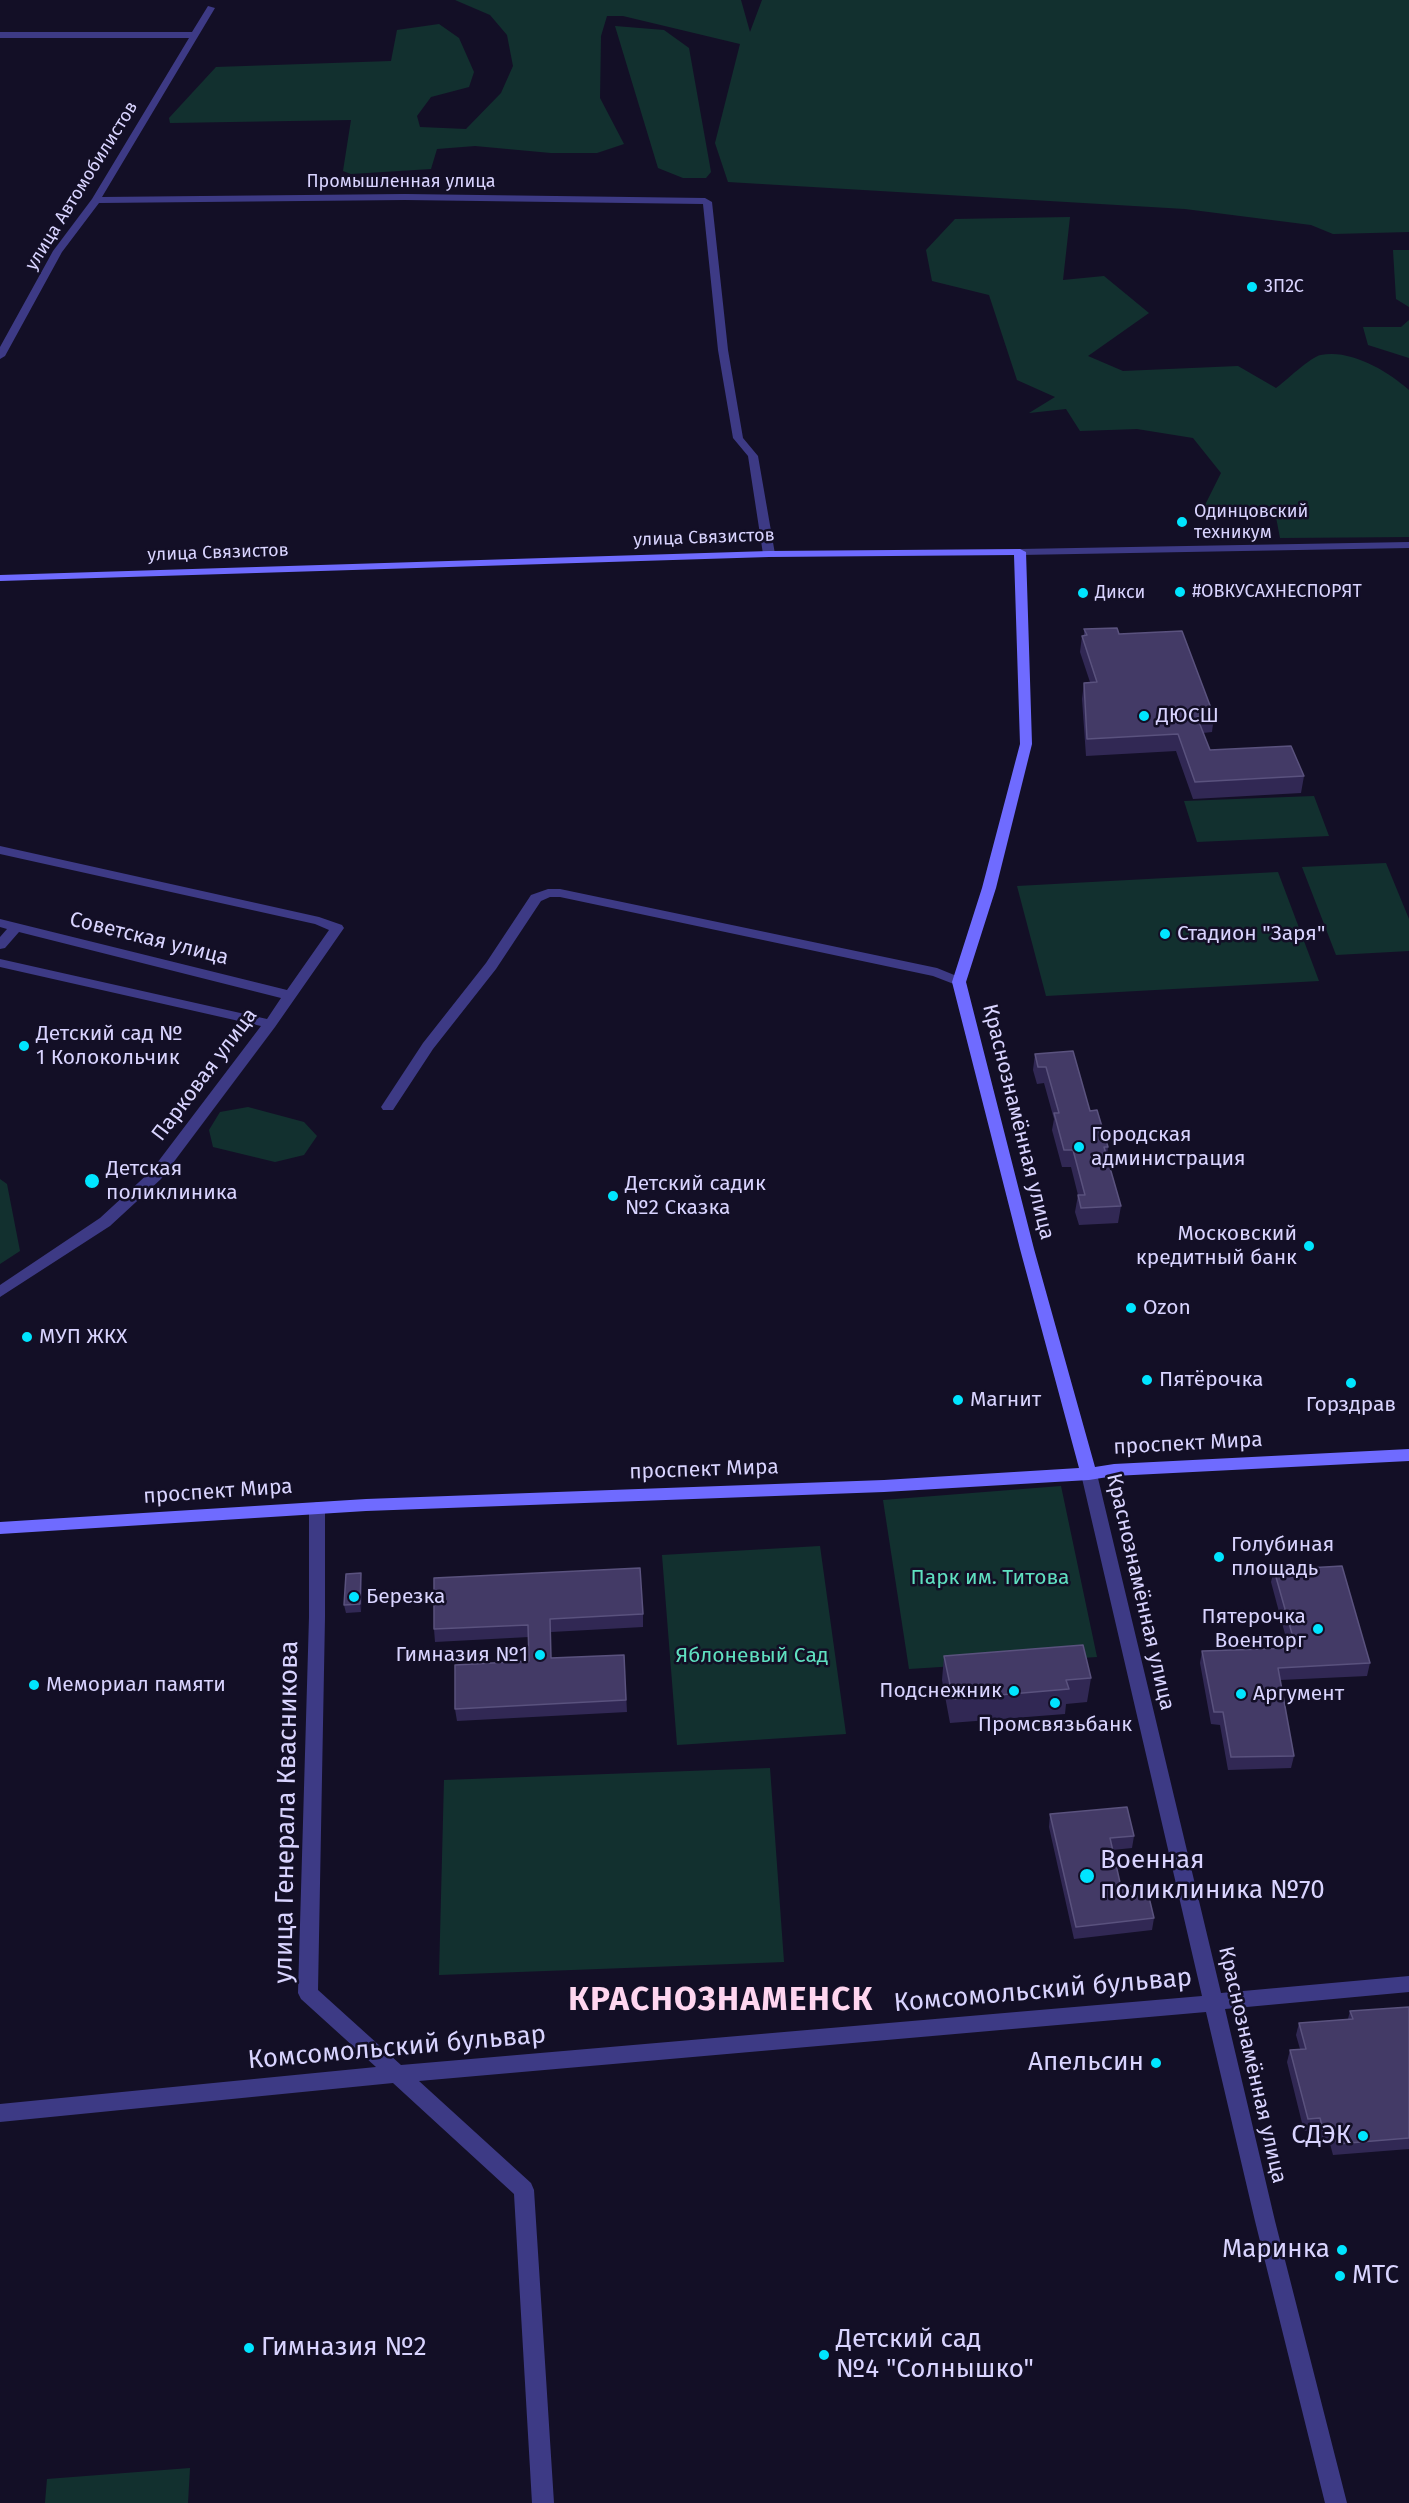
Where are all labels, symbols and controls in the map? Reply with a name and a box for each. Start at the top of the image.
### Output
street label: улица Автомобилистов [21,98,143,274]
street label: Промышленная улица [306,171,496,193]
place label: 3П2С [1264,276,1304,298]
marker: 3П2С [1245,280,1259,294]
place label: Одинцовский техникум [1194,501,1308,544]
marker: Одинцовский техникум [1175,515,1189,529]
street label: улица Связистов [633,525,775,551]
street label: улица Связистов [147,540,289,566]
place label: #ОВКУСАХНЕСПОРЯТ [1192,581,1362,603]
place label: Дикси [1095,582,1145,604]
marker: #ОВКУСАХНЕСПОРЯТ [1173,585,1187,599]
marker: Дикси [1076,586,1090,600]
place label: ДЮСШ [1156,703,1219,729]
marker: ДЮСШ [1137,709,1151,723]
street label: Советская улица [67,907,231,971]
place label: Стадион "Заря" [1177,921,1325,947]
marker: Стадион "Заря" [1158,927,1172,941]
street label: Краснознамённая улица [976,1001,1060,1243]
street label: Парковая улица [147,1004,263,1146]
place label: Детский сад № 1 Колокольчик [36,1021,182,1071]
marker: Детский сад № 1 Колокольчик [17,1039,31,1053]
place label: Городская администрация [1091,1122,1246,1172]
marker: Городская администрация [1072,1140,1086,1154]
place label: Детская поликлиника [106,1156,238,1206]
place label: Детский садик №2 Сказка [625,1171,766,1221]
marker: Детская поликлиника [83,1172,101,1190]
marker: Детский садик №2 Сказка [606,1189,620,1203]
place label: Московский кредитный банк [1136,1221,1297,1271]
marker: Московский кредитный банк [1302,1239,1316,1253]
place label: Ozon [1143,1295,1191,1321]
marker: Ozon [1124,1301,1138,1315]
place label: МУП ЖКХ [39,1324,127,1350]
marker: МУП ЖКХ [20,1330,34,1344]
place label: Пятёрочка [1159,1367,1263,1393]
marker: Пятёрочка [1140,1373,1154,1387]
marker: Горздрав [1344,1376,1358,1390]
place label: Магнит [970,1387,1041,1413]
place label: Горздрав [1306,1392,1396,1418]
marker: Магнит [951,1393,965,1407]
street label: проспект Мира [1113,1428,1263,1460]
street label: проспект Мира [629,1455,779,1485]
street label: Краснознамённая улица [1100,1471,1180,1713]
street label: проспект Мира [143,1474,293,1510]
place label: Голубиная площадь [1231,1532,1334,1582]
marker: Голубиная площадь [1212,1550,1226,1564]
park label: Парк им. Титова [911,1565,1069,1591]
place label: Березка [366,1584,446,1610]
marker: Березка [347,1590,361,1604]
place label: Пятерочка Военторг [1202,1604,1306,1654]
marker: Пятерочка Военторг [1311,1622,1325,1636]
street label: улица Генерала Квасникова [268,1640,306,1984]
place label: Гимназия №1 [396,1642,528,1668]
park label: Яблоневый Сад [675,1643,829,1669]
marker: Гимназия №1 [533,1648,547,1662]
place label: Мемориал памяти [46,1672,226,1698]
marker: Мемориал памяти [27,1678,41,1692]
place label: Подснежник [879,1678,1002,1704]
place label: Аргумент [1253,1681,1344,1707]
marker: Подснежник [1007,1684,1021,1698]
marker: Аргумент [1234,1687,1248,1701]
marker: Промсвязьбанк [1048,1696,1062,1710]
place label: Промсвязьбанк [978,1712,1132,1738]
place label: Военная поликлиника №70 [1100,1845,1325,1906]
marker: Военная поликлиника №70 [1078,1867,1096,1885]
street label: Краснознамённая улица [1212,1944,1292,2186]
street label: Комсомольский бульвар [893,1962,1193,2020]
district label: КРАСНОЗНАМЕНСК [568,1981,874,2021]
street label: Комсомольский бульвар [247,2019,547,2077]
place label: Апельсин [1028,2047,1144,2079]
marker: Апельсин [1149,2056,1163,2070]
place label: СДЭК [1291,2120,1351,2152]
marker: СДЭК [1356,2129,1370,2143]
place label: Маринка [1222,2234,1330,2266]
marker: Маринка [1335,2243,1349,2257]
place label: МТС [1352,2260,1399,2292]
marker: МТС [1333,2269,1347,2283]
place label: Детский сад №4 "Солнышко" [836,2324,1034,2386]
place label: Гимназия №2 [261,2332,427,2364]
marker: Гимназия №2 [242,2341,256,2355]
marker: Детский сад №4 "Солнышко" [817,2348,831,2362]

